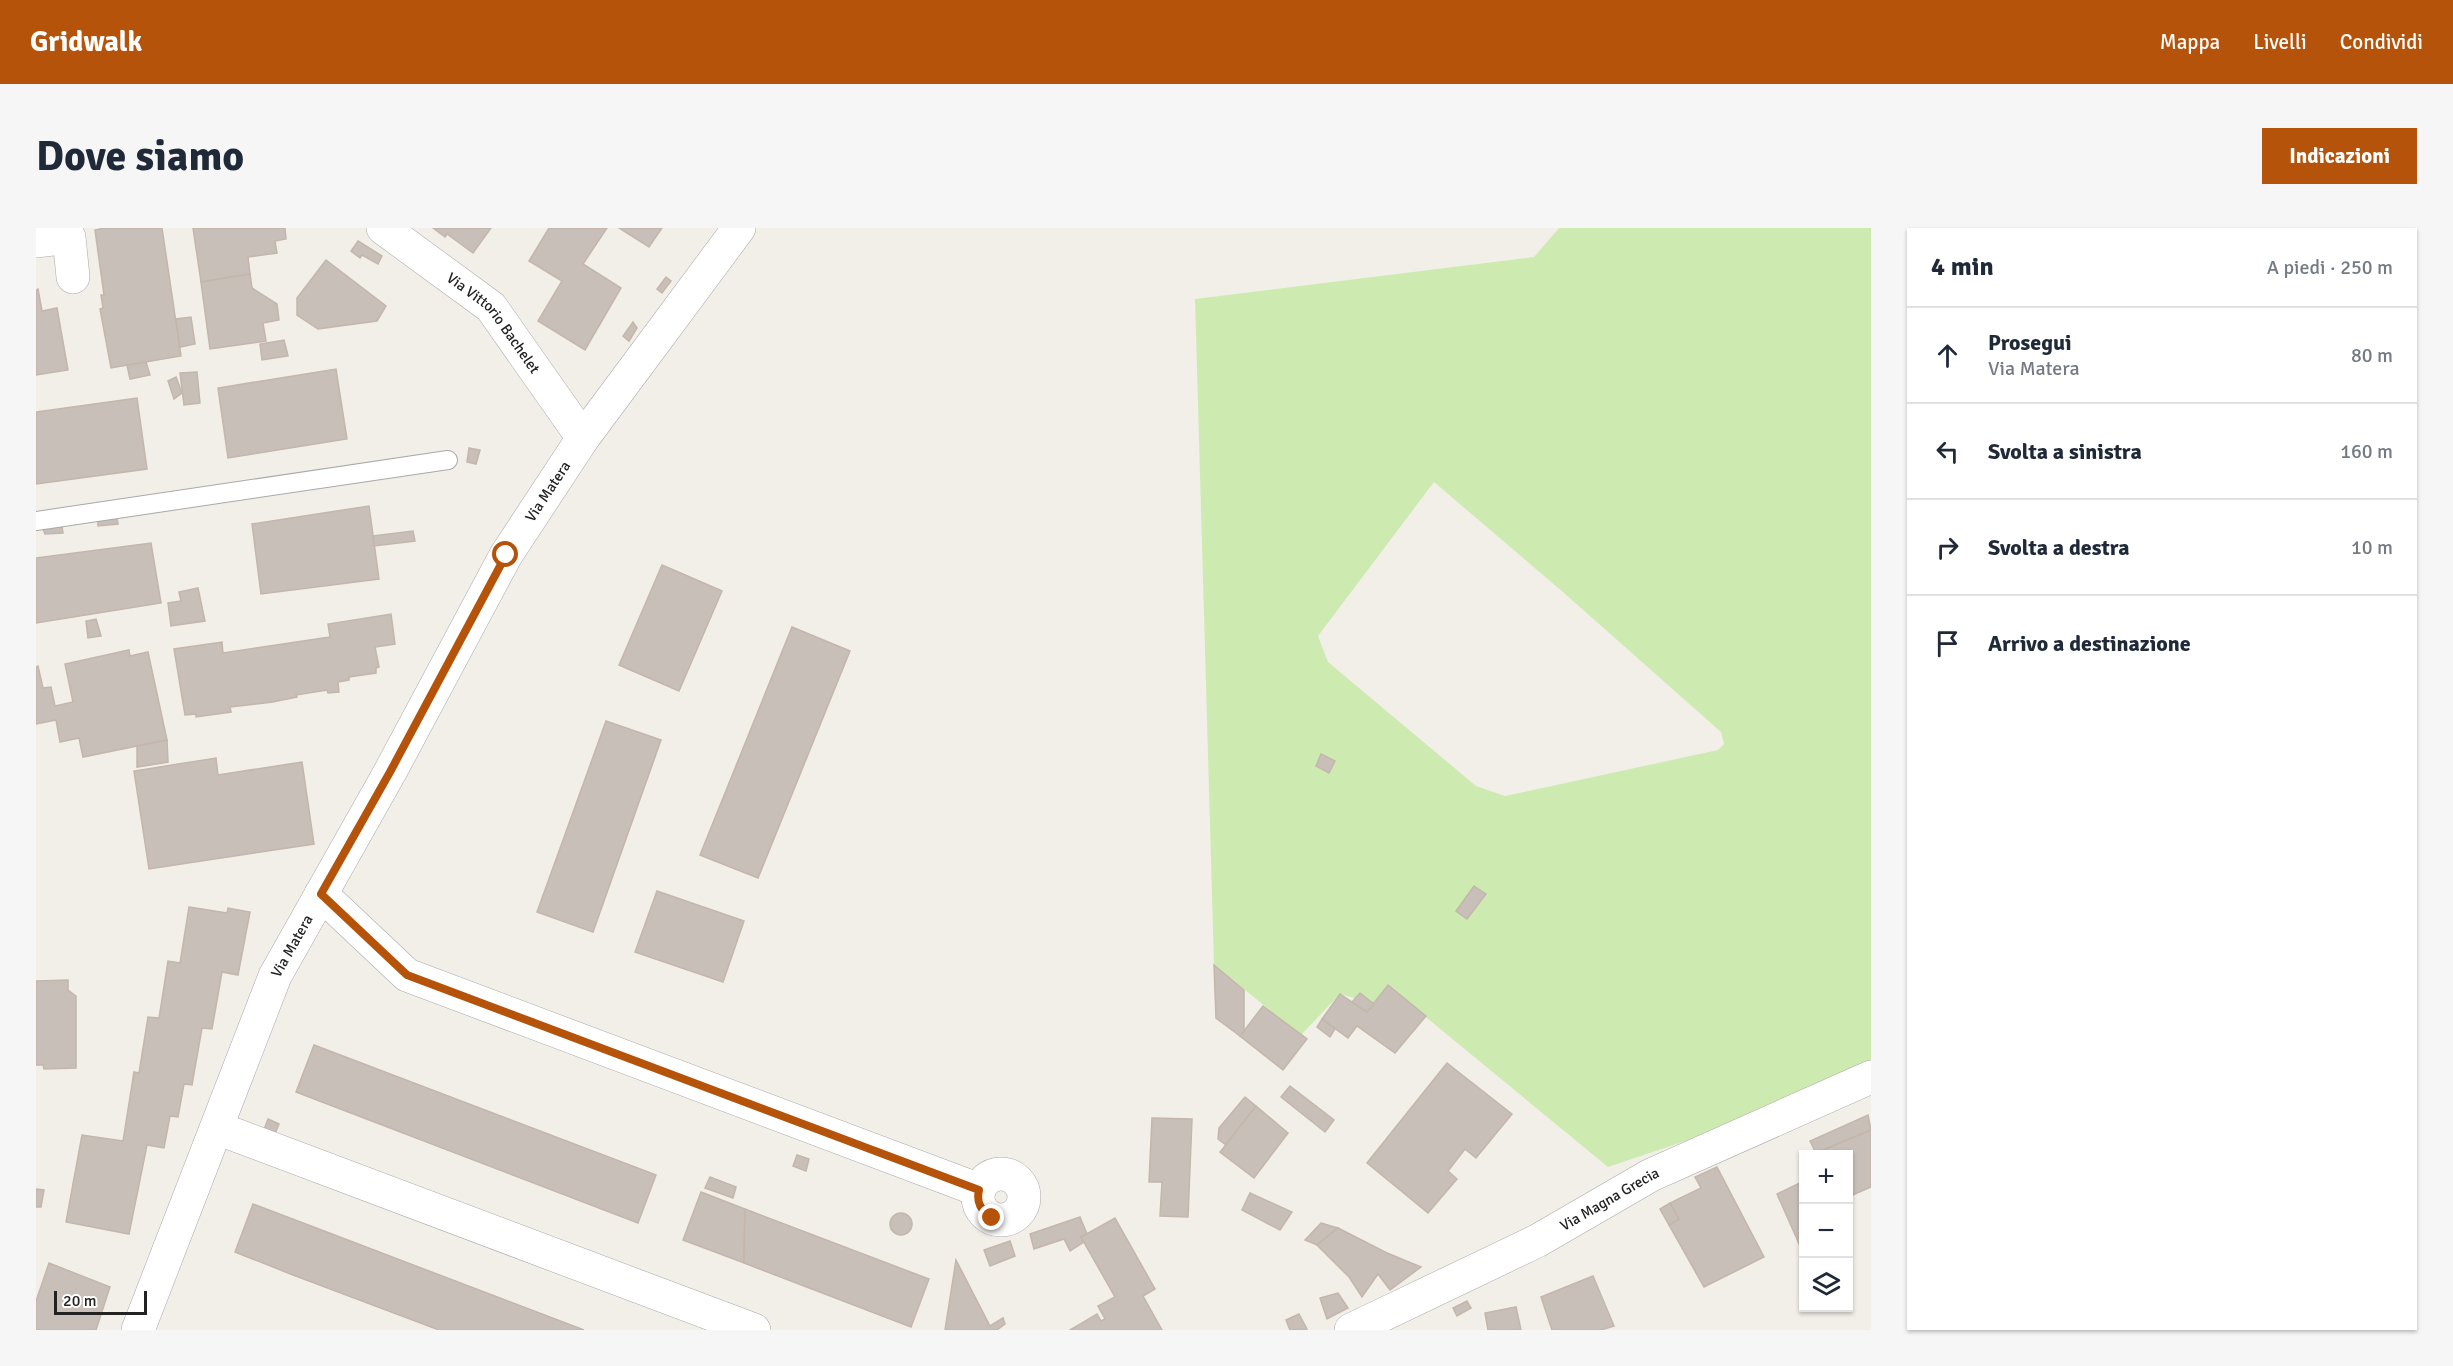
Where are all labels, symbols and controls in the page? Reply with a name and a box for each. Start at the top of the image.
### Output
text: Gridwalk [30,25,142,59]
text: Mappa [2160,29,2220,55]
text: Livelli [2253,29,2307,55]
text: Condividi [2340,29,2423,55]
button: Indicazioni [2262,128,2417,184]
text: Dove siamo [36,131,244,182]
text: 4 min [1931,251,1994,283]
text: A piedi · 250 m [2267,255,2393,280]
street label: Via Vittorio Bachelet [443,269,544,377]
text: Prosegui [1988,329,2072,356]
icon: ahead [1931,339,1964,372]
text: 80 m [2351,343,2393,368]
text: Via Matera [1988,356,2080,381]
icon: left [1931,435,1964,468]
text: Svolta a sinistra [1988,438,2142,465]
text: 160 m [2340,439,2393,464]
street label: Via Matera [521,458,574,525]
icon: right [1931,531,1964,564]
text: Svolta a destra [1988,534,2129,561]
text: 10 m [2351,535,2393,560]
route start [492,541,518,567]
icon: arrive [1931,627,1964,660]
text: Arrivo a destinazione [1988,630,2191,657]
street label: Via Matera [267,912,317,980]
map controls [1799,1150,1853,1312]
button: + [1799,1150,1853,1204]
street label: Via Magna Grecia [1557,1164,1662,1235]
route end [978,1204,1004,1230]
button: − [1799,1204,1853,1258]
button: layers [1799,1258,1853,1312]
scale bar [54,1288,147,1316]
text: 20 m [63,1291,97,1311]

